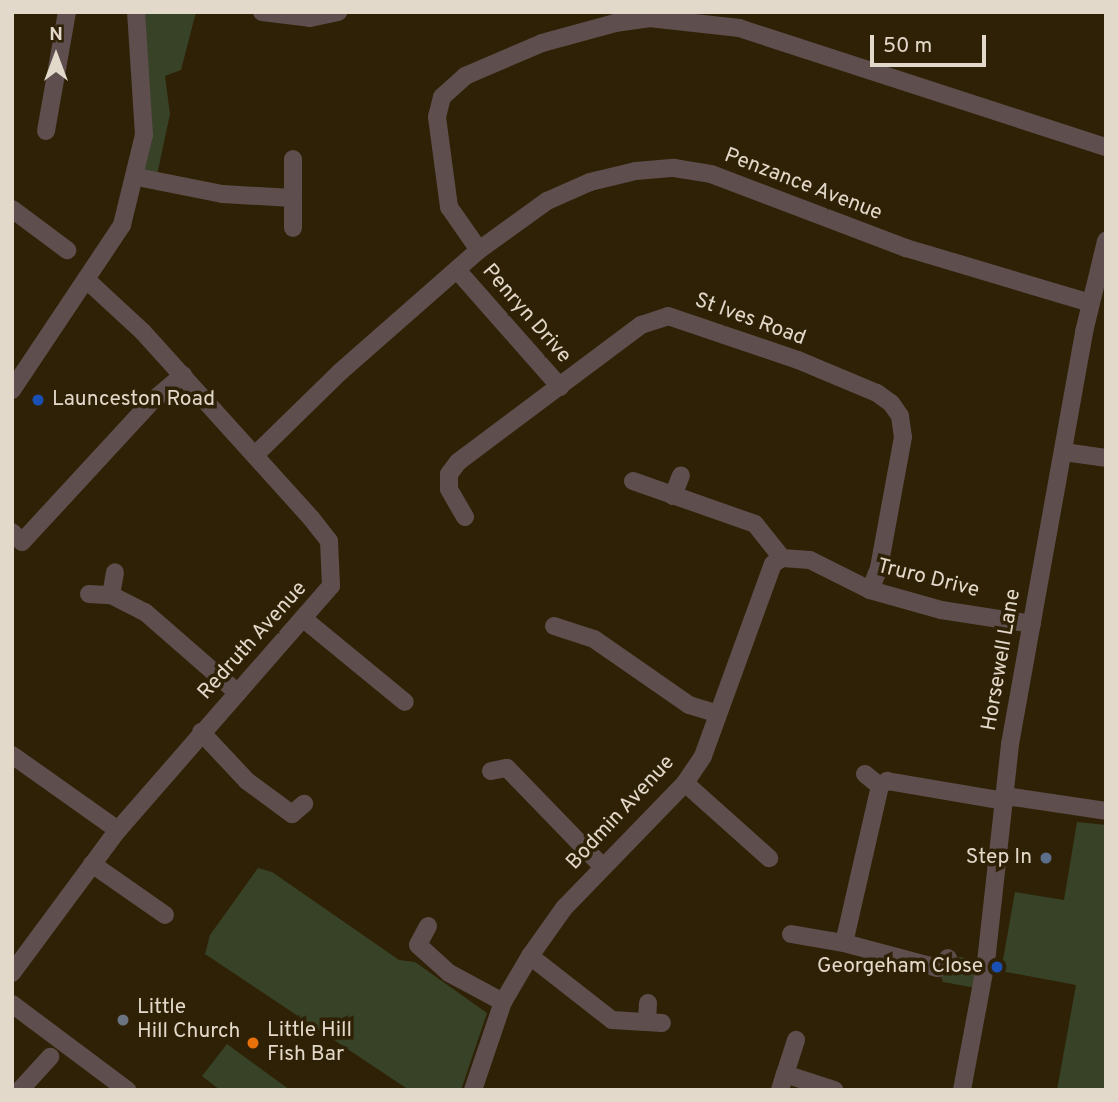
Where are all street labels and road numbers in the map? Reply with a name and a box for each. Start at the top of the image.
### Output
street label: Penzance Avenue [720,143,886,227]
street label: Penryn Drive [476,259,576,369]
street label: St Ives Road [691,288,809,352]
street label: Truro Drive [874,554,982,604]
street label: Redruth Avenue [193,576,313,706]
street label: Horsewell Lane [977,587,1027,733]
street label: Bodmin Avenue [561,750,681,876]

